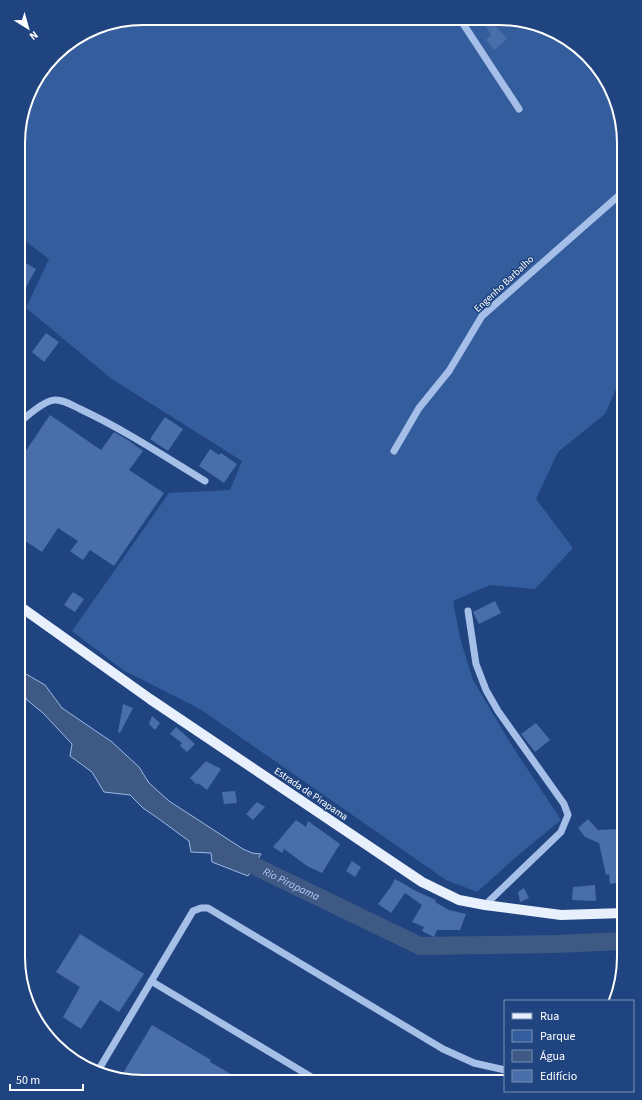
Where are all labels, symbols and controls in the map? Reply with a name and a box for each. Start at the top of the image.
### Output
north arrow [8,8,48,48]
text: N [26,27,41,44]
street label: Engenho Barbalho [471,253,537,315]
street label: Estrada de Pirapama [271,764,351,824]
water label: Rio Pirapama [261,864,322,904]
legend [504,1000,634,1092]
text: Rua [540,1008,559,1025]
text: Parque [540,1028,576,1045]
text: Água [540,1048,565,1065]
scale bar [10,1066,83,1092]
text: Edifício [540,1068,577,1085]
text: 50 m [16,1072,40,1089]

